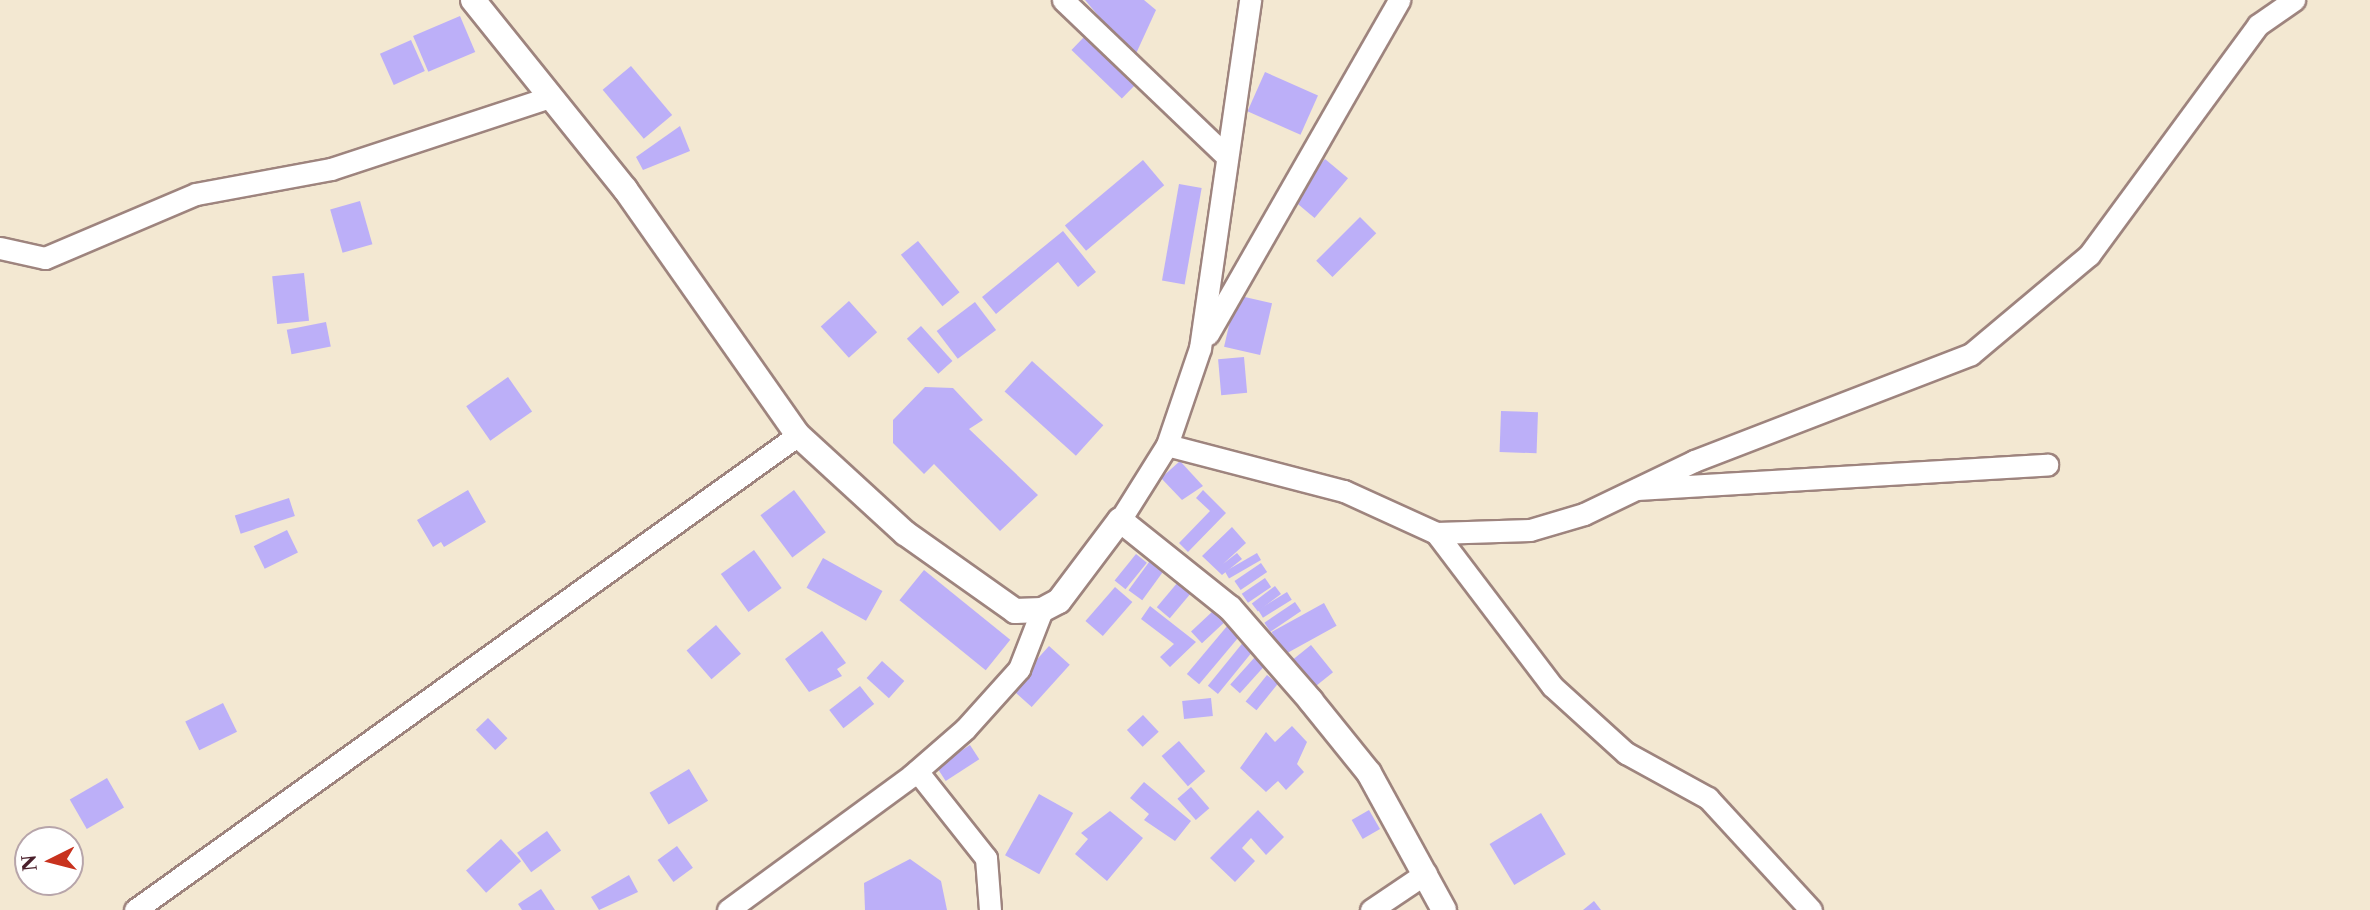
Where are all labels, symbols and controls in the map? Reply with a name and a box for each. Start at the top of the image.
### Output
north arrow [14,826,84,896]
text: N [17,854,42,872]

